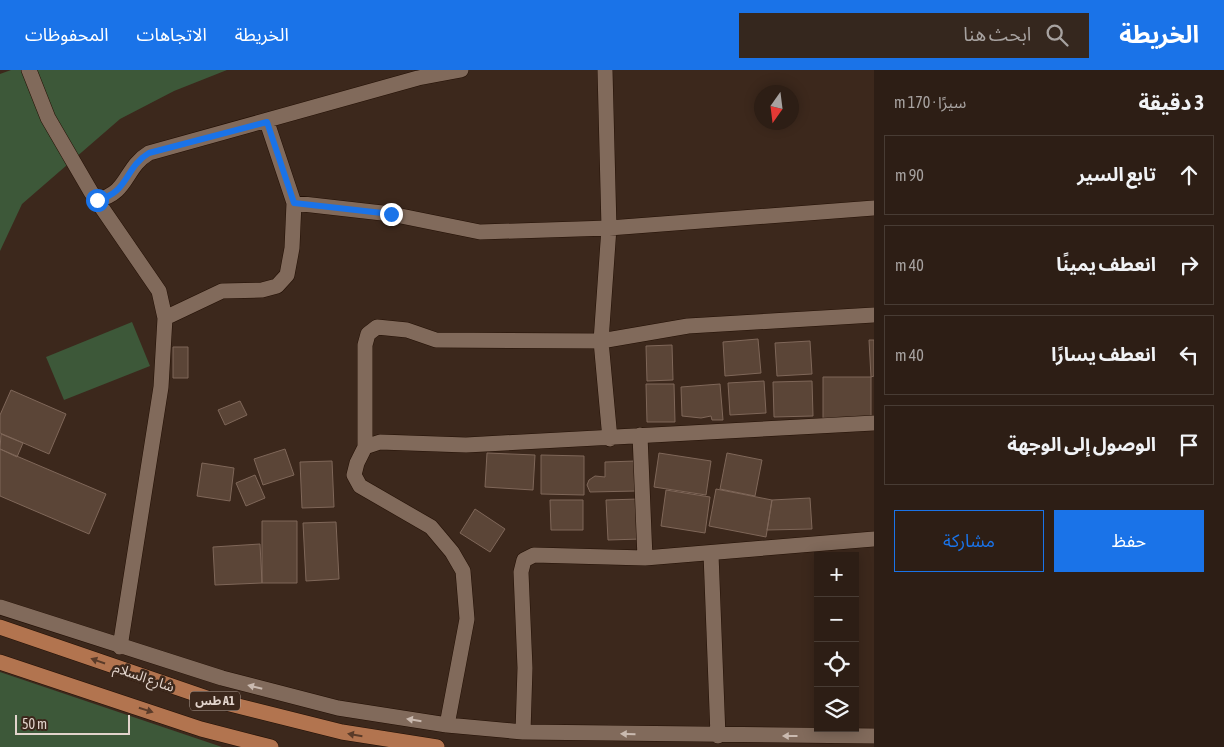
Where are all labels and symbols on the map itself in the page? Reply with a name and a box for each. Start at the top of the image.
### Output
north arrow [754,85,799,130]
route start [86,189,109,212]
route end [380,203,403,226]
one-way arrow [90,657,105,665]
street label: شارع السلام [111,659,177,698]
one-way arrow [247,683,262,691]
road number: طس A1 [190,692,240,710]
one-way arrow [139,707,154,715]
scale bar [15,712,130,735]
one-way arrow [405,715,421,723]
one-way arrow [346,730,362,738]
one-way arrow [620,730,636,738]
one-way arrow [782,732,798,740]

